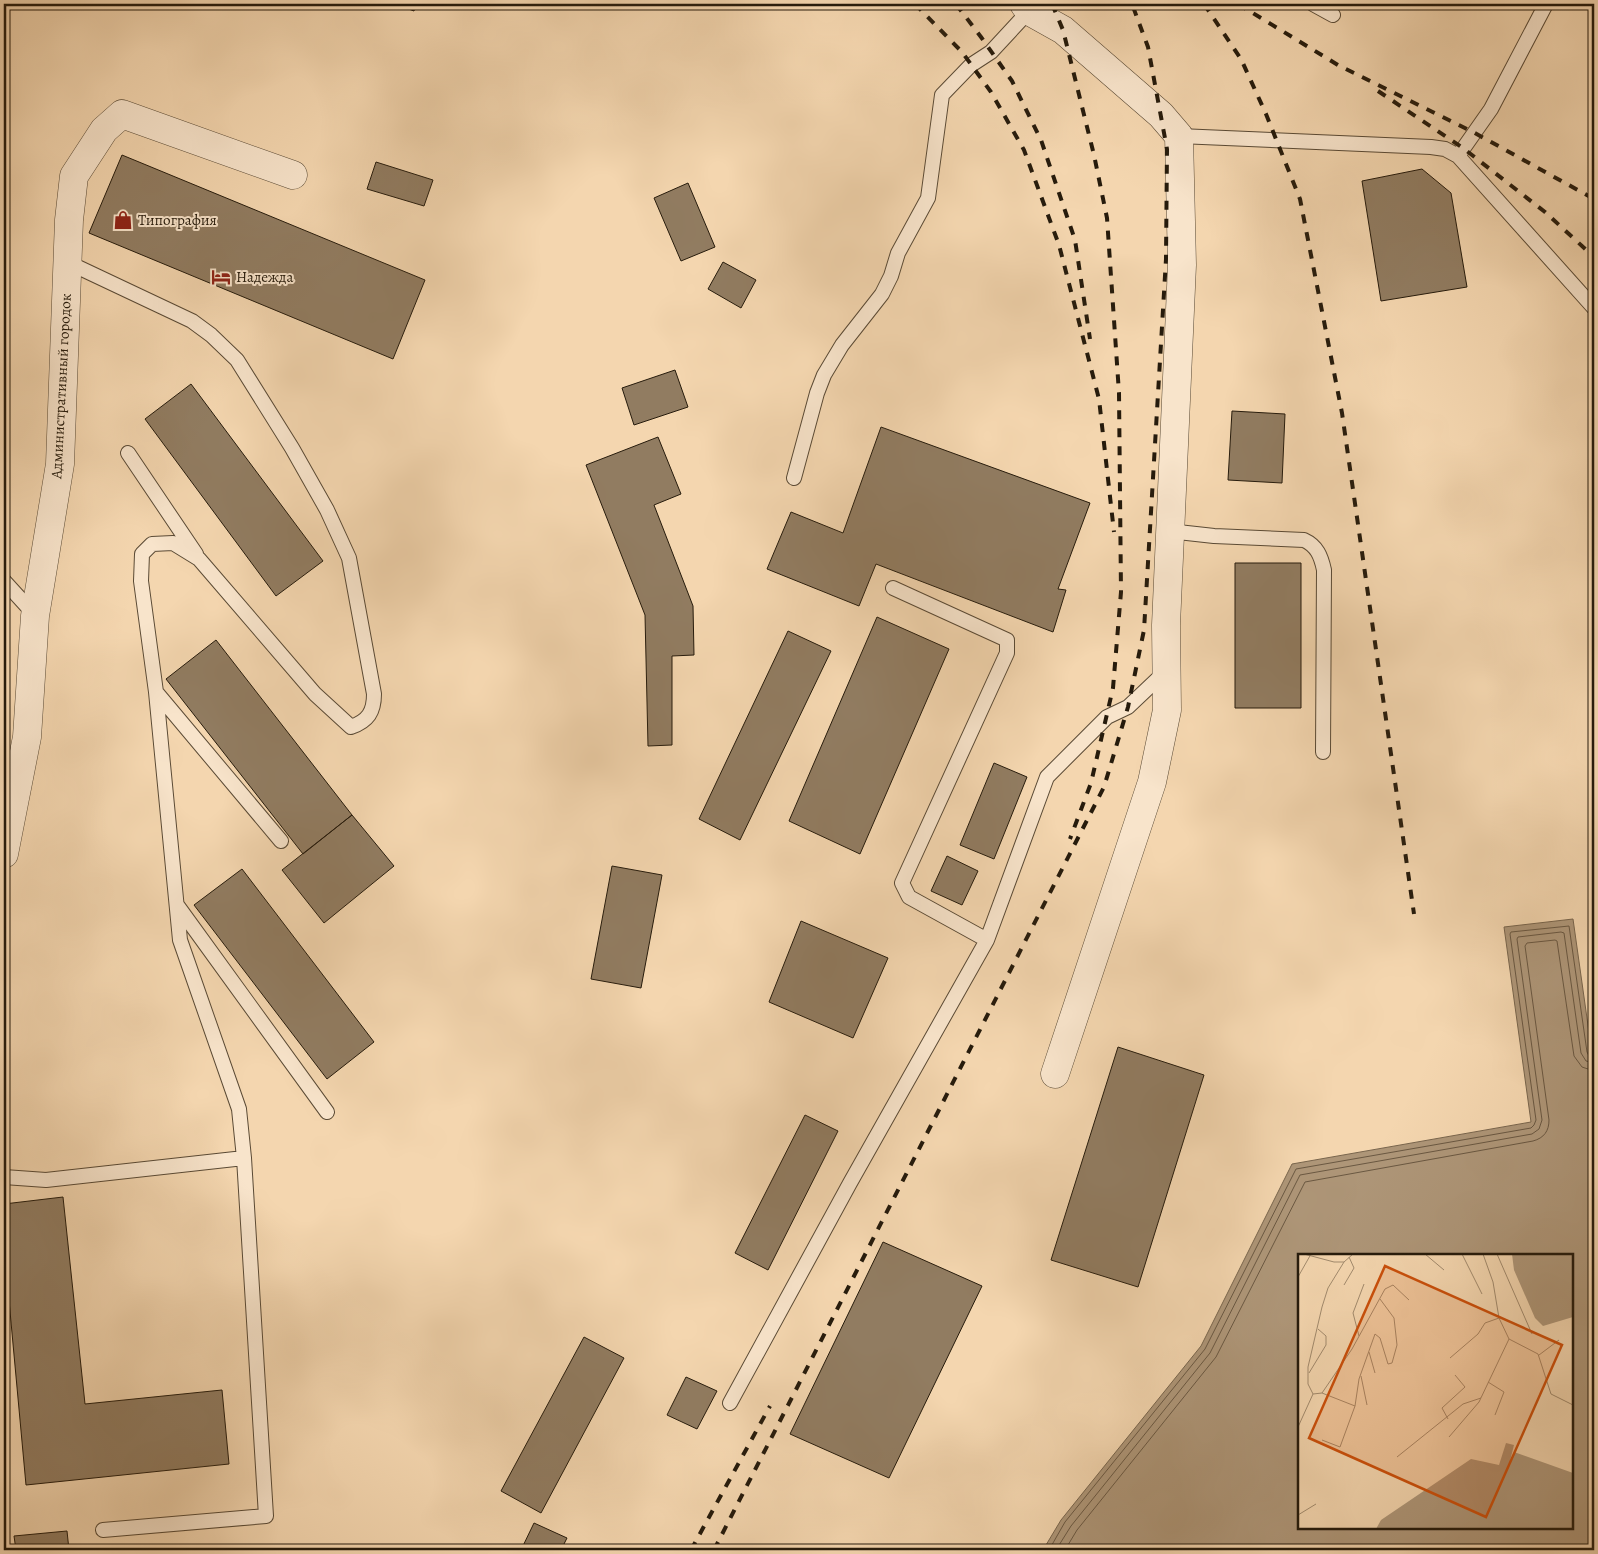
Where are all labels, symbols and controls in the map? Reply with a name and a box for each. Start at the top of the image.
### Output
shop icon: Типография [112,209,134,231]
place label: Типография [138,210,217,230]
hotel icon: Надежда [210,266,232,288]
place label: Надежда [236,267,293,287]
street label: Административный городок [46,293,76,480]
inset map [1298,1254,1573,1529]

